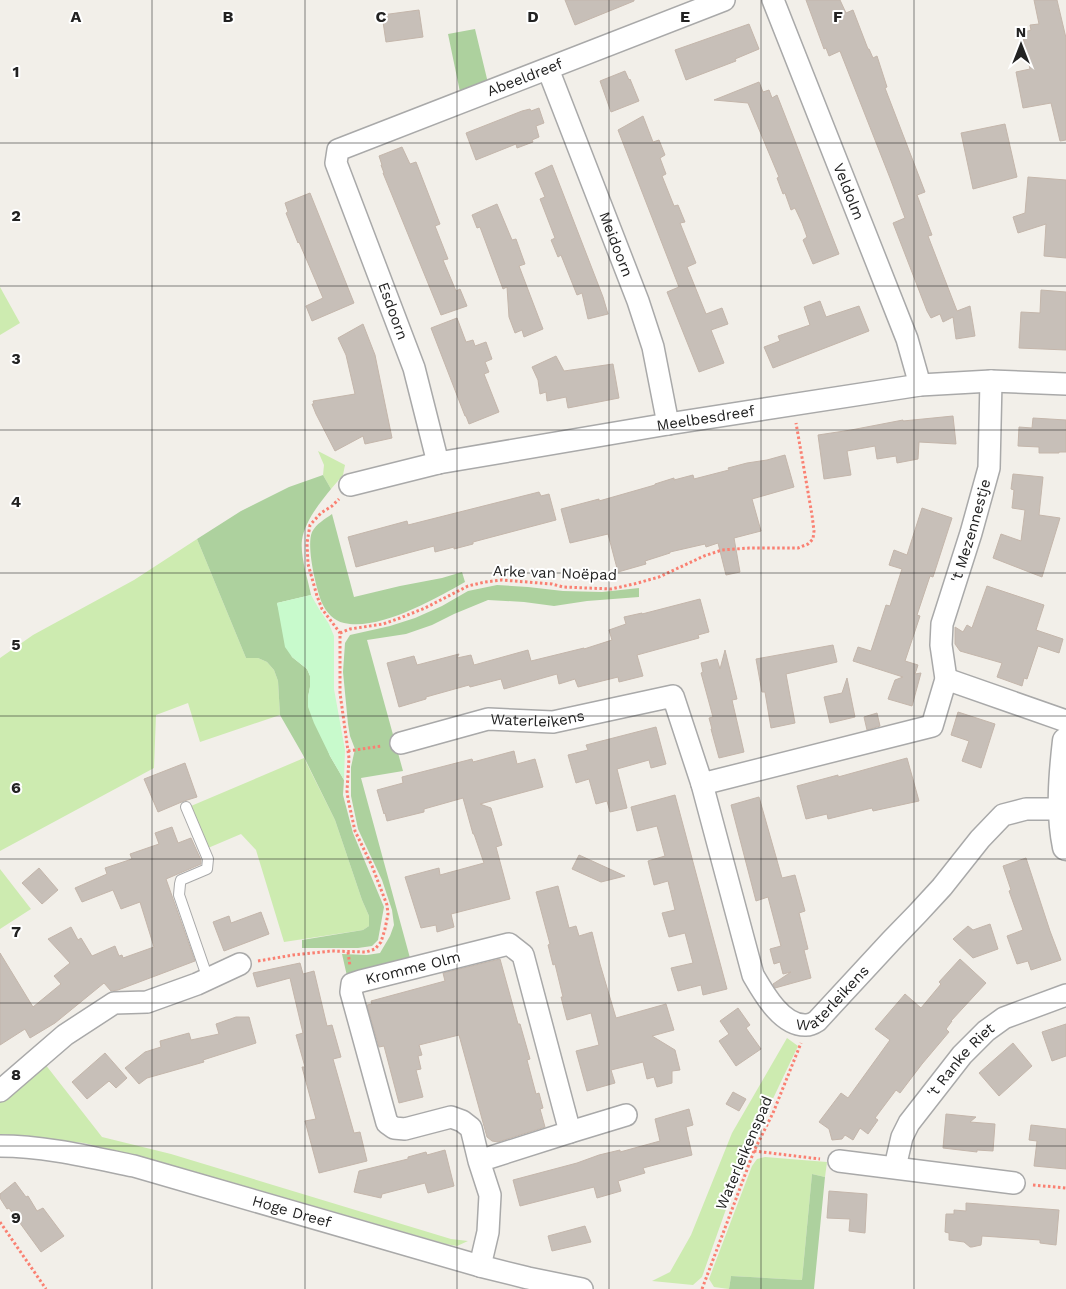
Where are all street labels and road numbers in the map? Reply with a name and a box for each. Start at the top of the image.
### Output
street label: Abeeldreef [485,55,565,100]
street label: Veldolm [829,161,868,223]
street label: Meidoorn [595,209,637,279]
street label: Esdoorn [374,280,412,342]
street label: Meelbesdreef [655,402,756,435]
street label: 't Mezennestje [947,477,995,585]
street label: Arke van Noëpad [493,562,617,584]
street label: Waterleikens [490,706,586,731]
street label: Kromme Olm [364,948,462,988]
street label: Waterleikens [795,962,873,1034]
street label: 't Ranke Riet [923,1019,998,1101]
street label: Waterleikenspad [712,1093,776,1213]
street label: Hoge Dreef [250,1192,334,1232]

